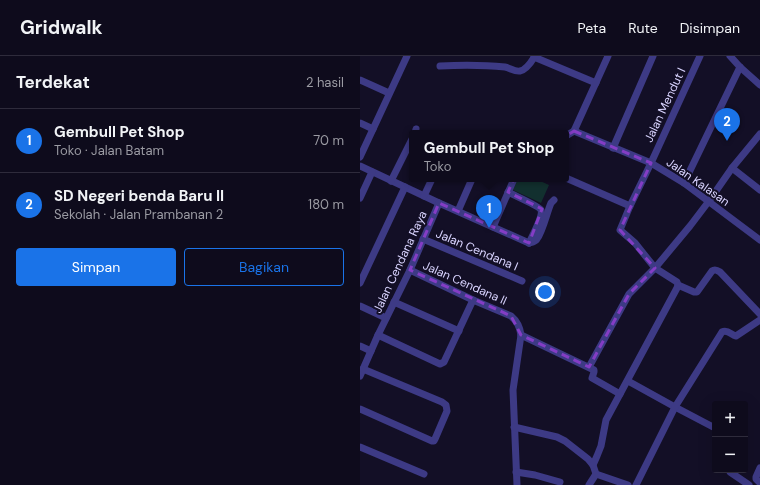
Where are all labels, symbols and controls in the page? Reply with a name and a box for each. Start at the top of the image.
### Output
text: Gridwalk [20,15,102,40]
text: Peta [578,19,606,37]
text: Rute [628,19,658,37]
text: Disimpan [680,19,740,37]
street label: Jalan Mendut I [641,65,689,145]
text: Terdekat [16,71,90,93]
text: 2 hasil [306,74,344,91]
pin: 2 [714,108,740,141]
text: Gembull Pet Shop [54,122,185,142]
popup [409,130,569,182]
text: 1 [27,132,31,149]
text: 70 m [313,132,344,149]
text: Gembull Pet Shop [424,138,554,158]
text: Toko · Jalan Batam [54,142,164,159]
street label: Jalan Kalasan [663,154,733,210]
text: Toko [424,158,451,175]
text: SD Negeri benda Baru II [54,186,224,206]
pin: 1 [476,195,502,228]
text: 2 [25,196,33,213]
text: 180 m [308,196,344,213]
text: Sekolah · Jalan Prambanan 2 [54,206,223,223]
street label: Jalan Cendana Raya [369,208,431,316]
street label: Jalan Cendana I [434,226,520,274]
button: Simpan [16,248,176,286]
button: Bagikan [184,248,344,286]
street label: Jalan Cendana II [420,257,510,309]
your location [535,282,555,302]
map controls [712,401,748,473]
button: + [712,401,748,437]
button: − [712,437,748,473]

